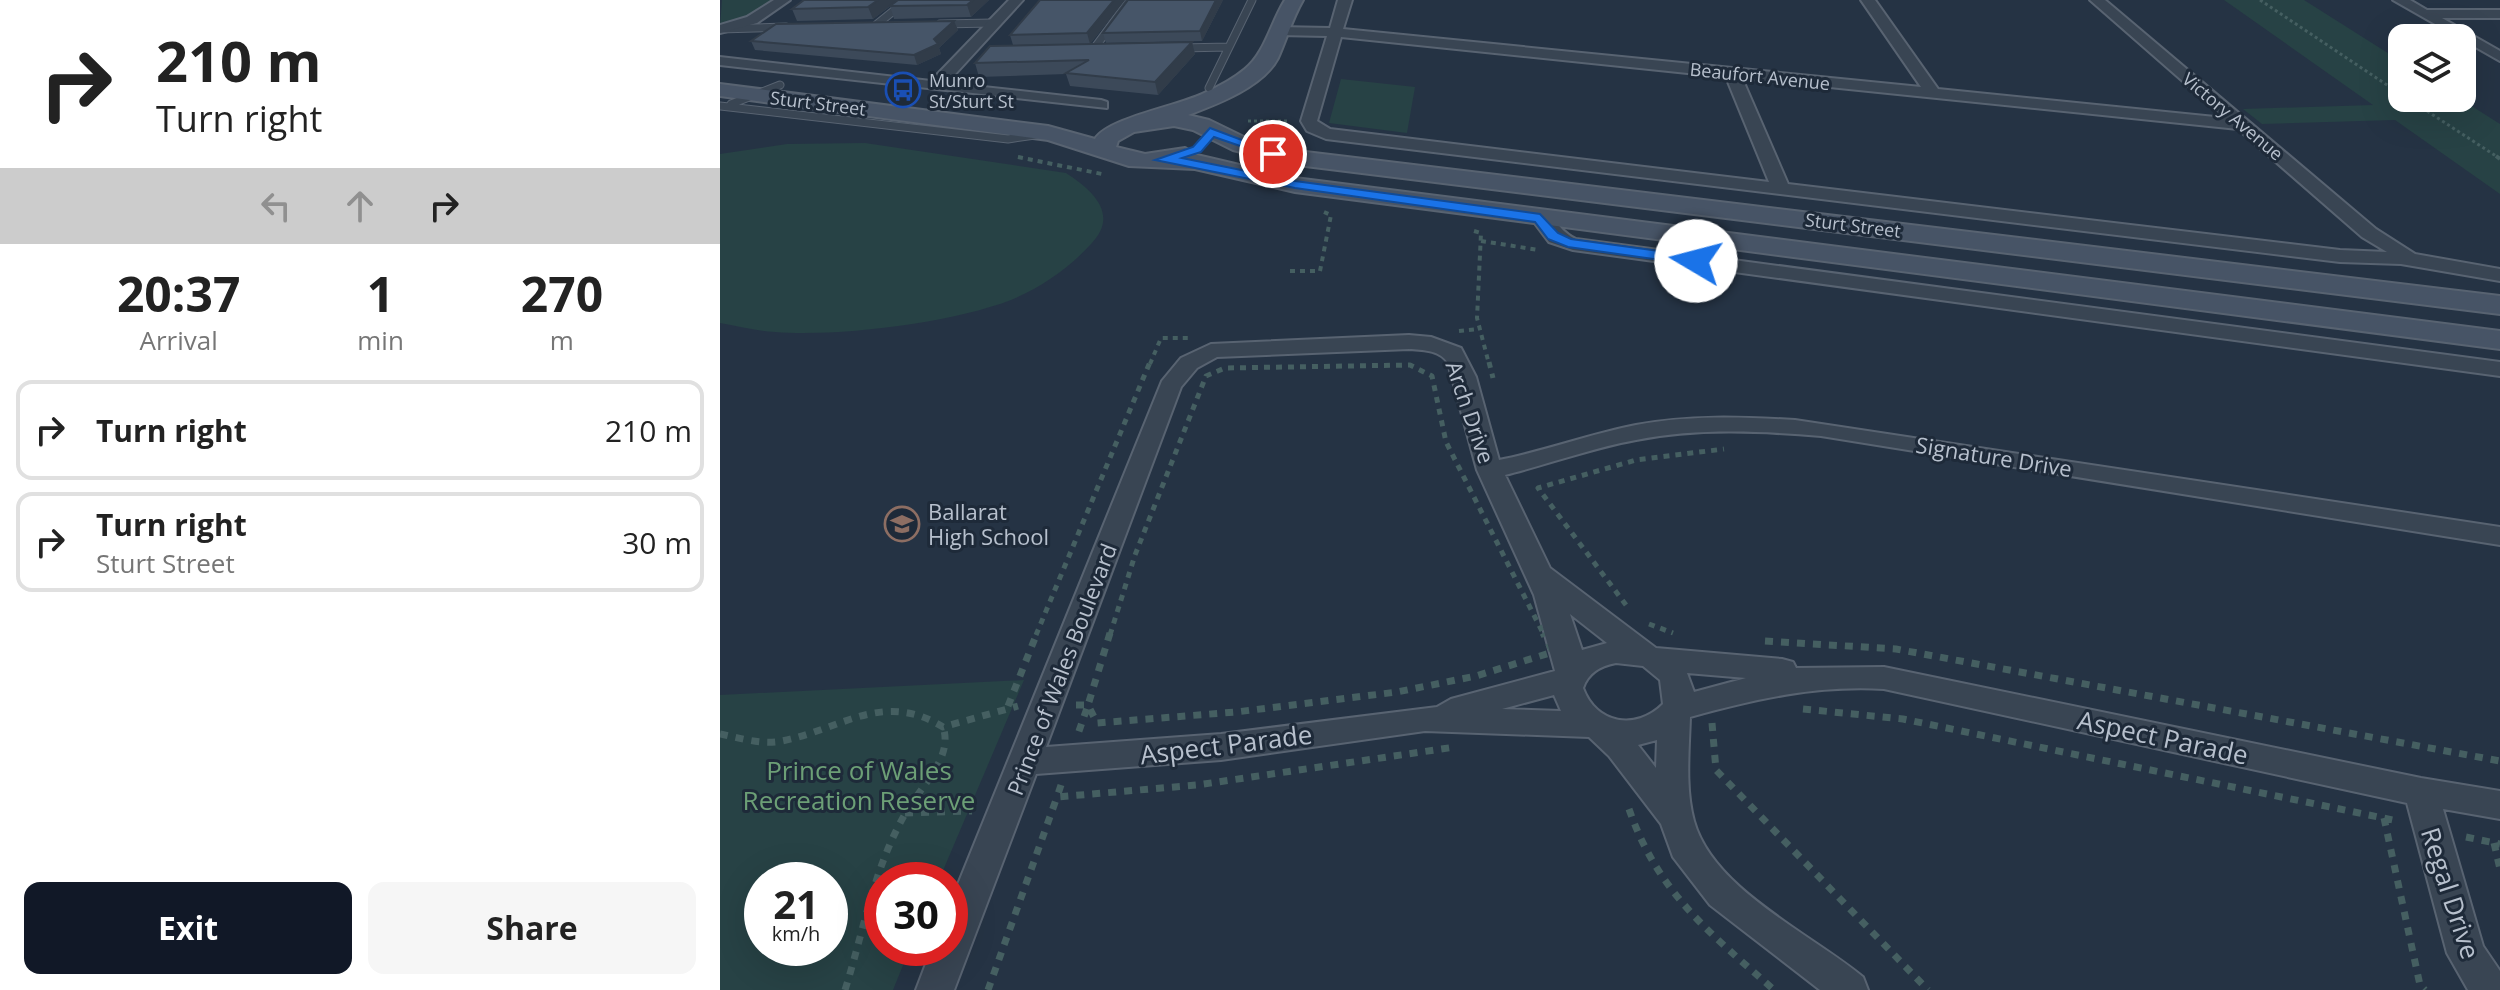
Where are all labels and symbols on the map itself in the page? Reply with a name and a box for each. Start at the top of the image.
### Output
street label: Beaufort Avenue [1689,57,1831,95]
street label: Victory Avenue [2177,67,2289,165]
place label: Munro St/Sturt St [929,68,1014,113]
bus stop icon: Munro St/Sturt St [884,71,922,109]
street label: Sturt Street [769,85,867,121]
pin [1239,120,1307,188]
street label: Sturt Street [1804,207,1902,243]
position arrow [1654,219,1738,303]
street label: Arch Drive [1439,357,1503,467]
street label: Signature Drive [1914,429,2074,483]
place label: Ballarat High School [928,496,1049,551]
school or university icon: Ballarat High School [883,505,921,543]
street label: Prince of Wales Boulevard [999,539,1123,799]
street label: Aspect Parade [2074,701,2252,773]
street label: Aspect Parade [1138,716,1314,772]
park label: Prince of Wales Recreation Reserve [743,752,975,818]
street label: Regal Drive [2413,823,2489,963]
speed limit sign: 30 [864,862,968,966]

